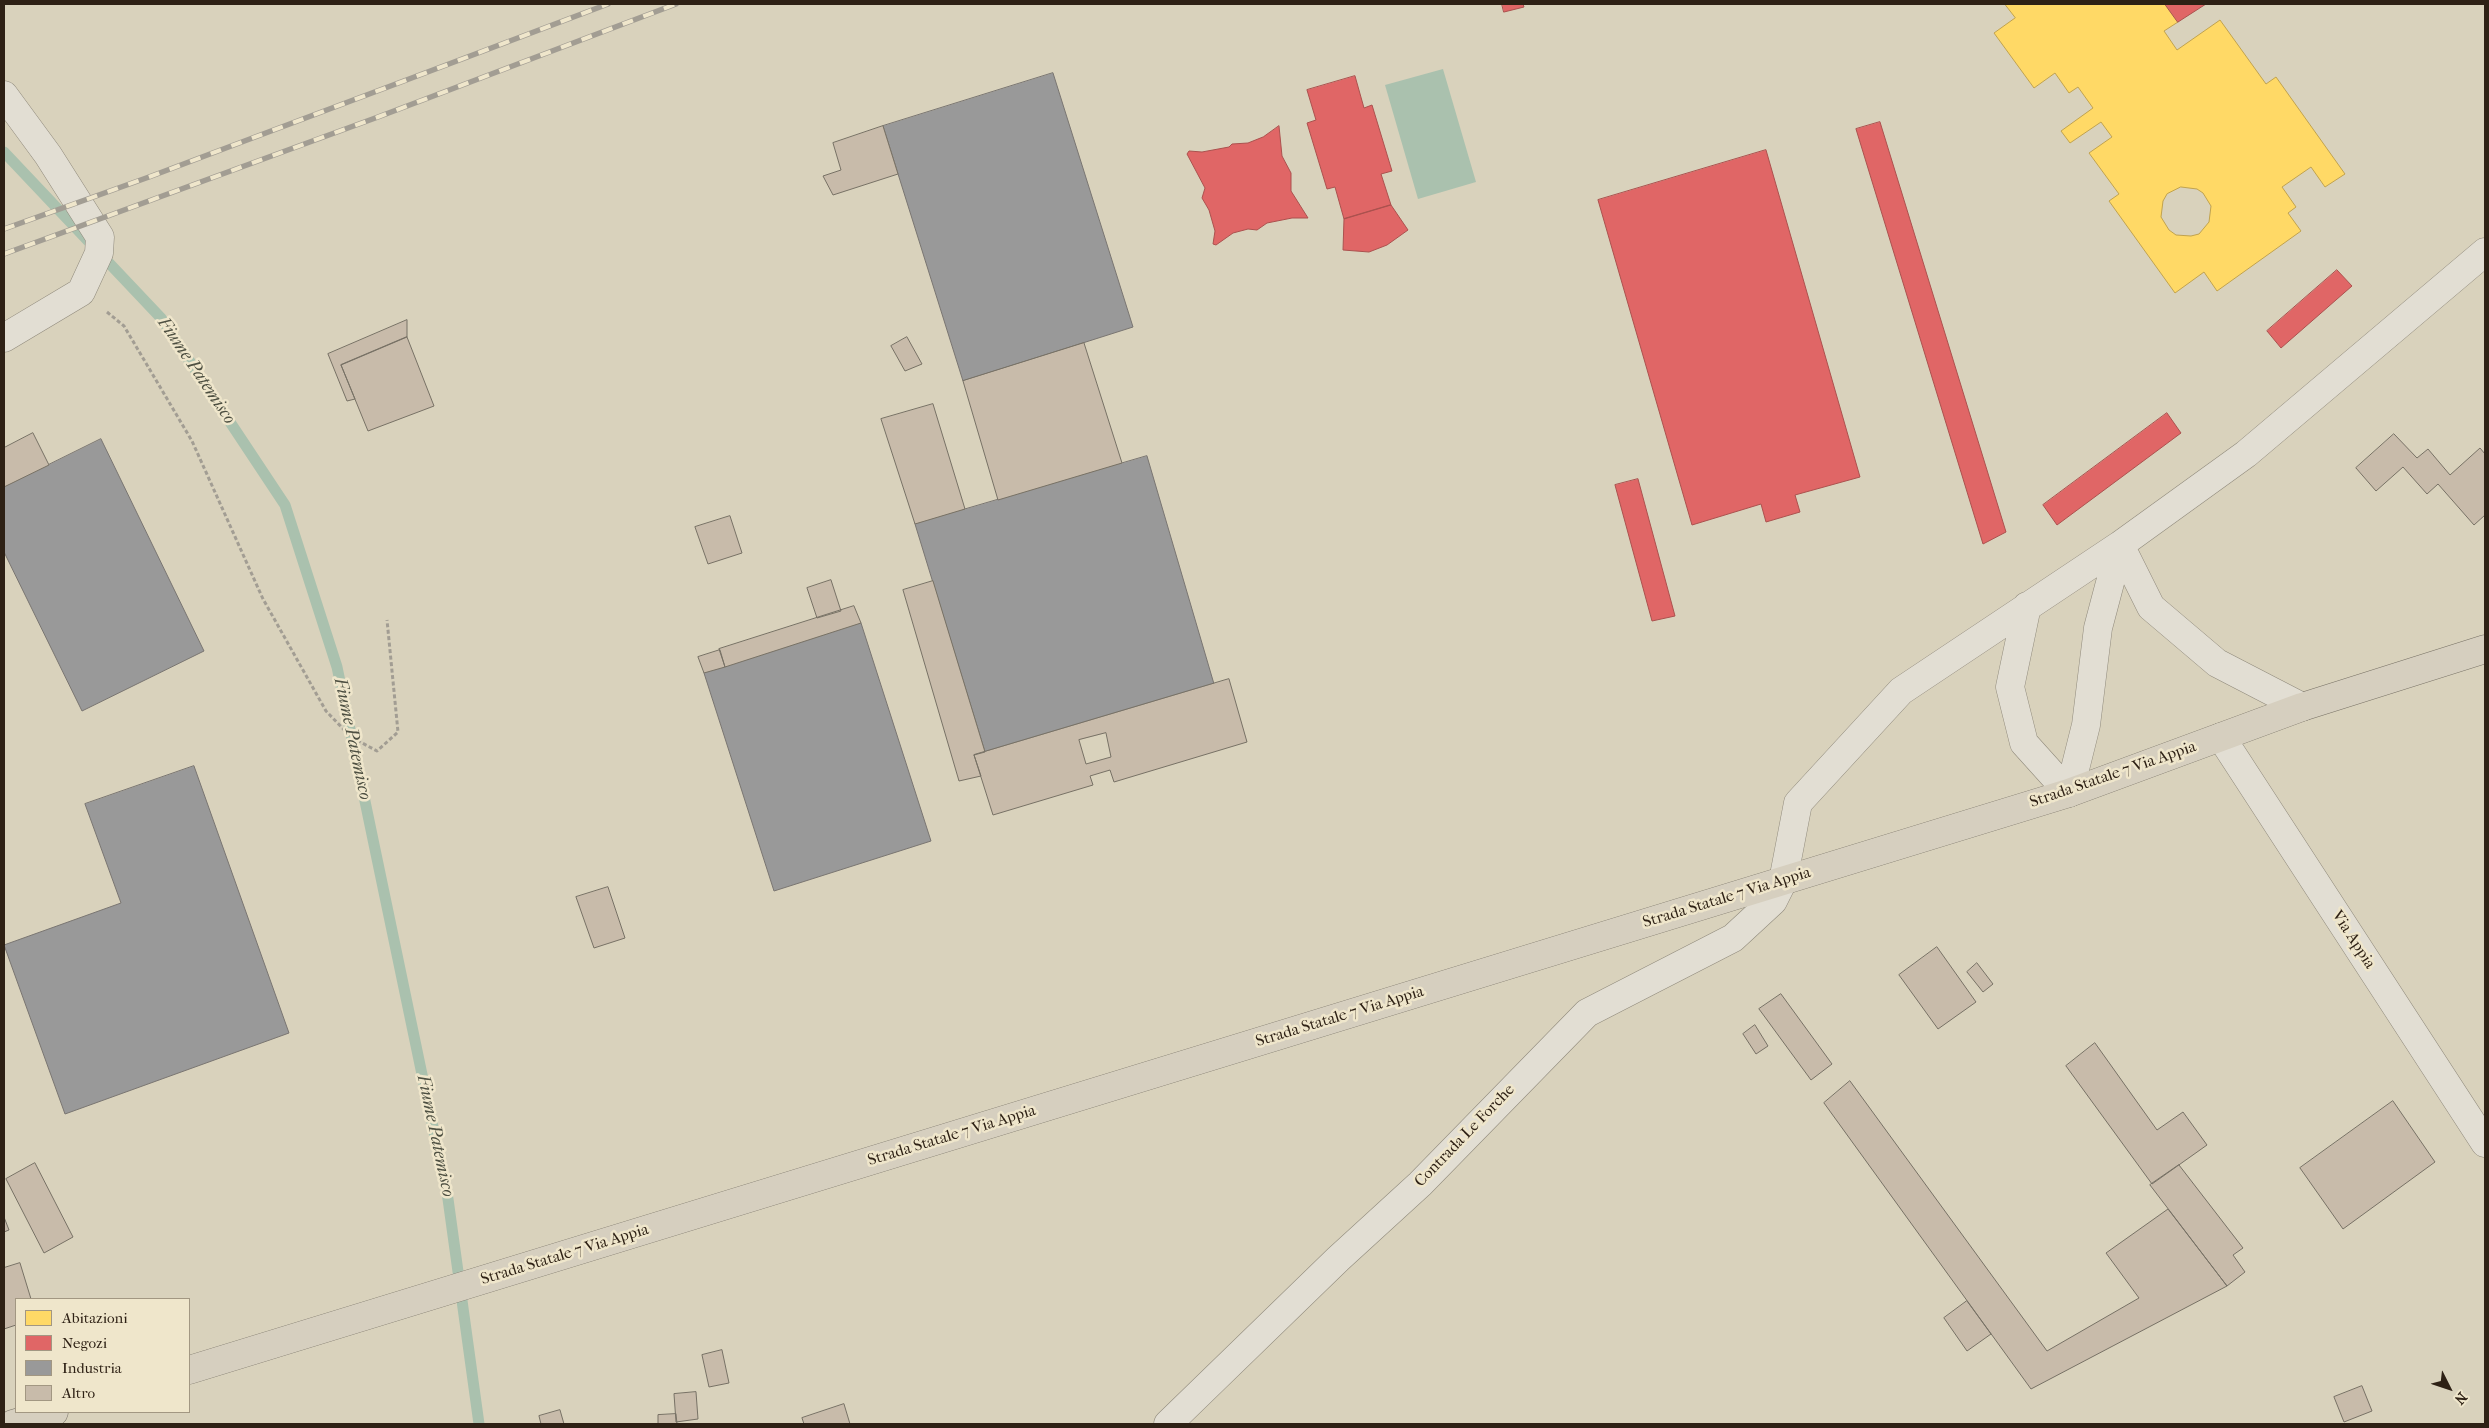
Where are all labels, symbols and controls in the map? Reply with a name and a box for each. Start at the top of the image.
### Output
water label: Fiume Patemisco [152,313,240,429]
water label: Fiume Patemisco [329,676,375,802]
street label: Strada Statale 7 Via Appia [2027,737,2199,813]
street label: Strada Statale 7 Via Appia [1641,863,1813,933]
street label: Via Appia [2327,907,2379,973]
street label: Strada Statale 7 Via Appia [1254,982,1426,1052]
water label: Fiume Patemisco [412,1073,458,1199]
street label: Contrada Le Forche [1411,1081,1519,1191]
street label: Strada Statale 7 Via Appia [866,1101,1038,1171]
street label: Strada Statale 7 Via Appia [479,1220,651,1290]
legend [15,1298,190,1413]
text: Abitazioni [62,1309,128,1327]
text: Negozi [62,1334,107,1352]
text: Industria [62,1359,122,1377]
north arrow [2424,1363,2474,1413]
text: Altro [62,1384,95,1402]
text: N [2451,1389,2471,1408]

